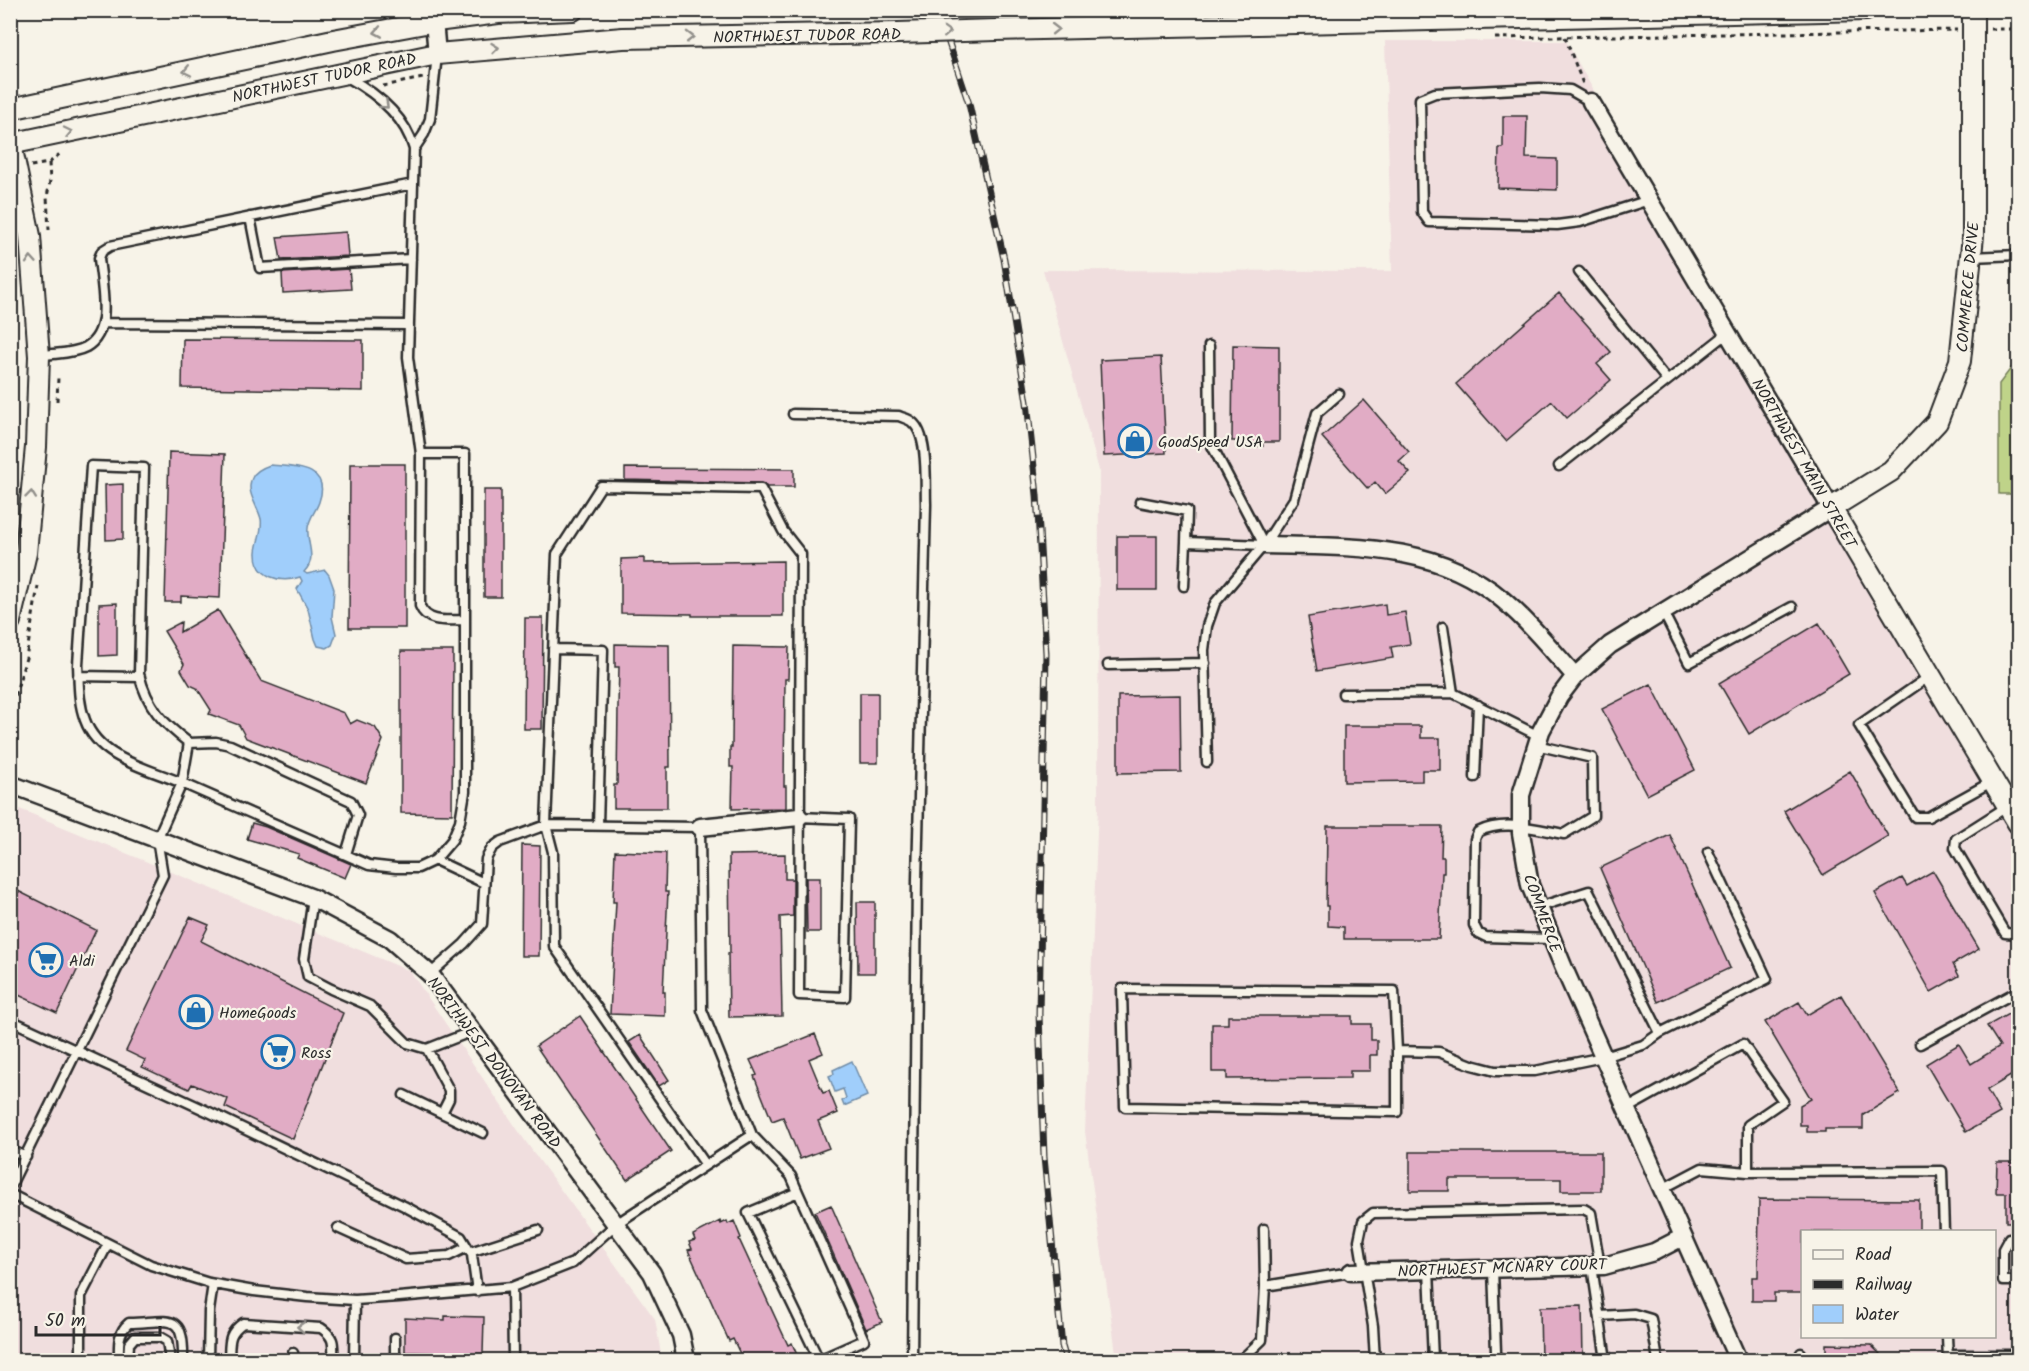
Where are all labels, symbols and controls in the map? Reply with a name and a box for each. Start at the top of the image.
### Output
street label: NORTHWEST TUDOR ROAD [713,22,901,51]
one-way arrow [1050,23,1059,35]
one-way arrow [374,25,384,38]
one-way arrow [942,25,951,38]
one-way arrow [685,31,694,43]
one-way arrow [491,42,500,55]
street label: NORTHWEST TUDOR ROAD [230,47,419,110]
one-way arrow [183,64,193,77]
one-way arrow [378,98,389,109]
one-way arrow [62,126,72,139]
street label: COMMERCE DRIVE [1950,220,1987,354]
one-way arrow [25,255,38,264]
street label: NORTHWEST MAIN STREET [1745,374,1863,555]
shop icon: GoodSpeed USA [1117,423,1153,459]
place label: GoodSpeed USA [1158,430,1263,455]
one-way arrow [24,491,37,500]
street label: COMMERCE [1516,871,1568,957]
supermarket icon: Aldi [28,942,64,978]
place label: Aldi [69,949,96,974]
street label: NORTHWEST DONOVAN ROAD [421,971,567,1154]
shop icon: HomeGoods [178,994,214,1030]
place label: HomeGoods [219,1001,296,1026]
supermarket icon: Ross [260,1034,296,1070]
place label: Ross [301,1041,331,1066]
legend [1801,1230,1996,1338]
text: Road [1855,1241,1892,1270]
street label: NORTHWEST MCNARY COURT [1397,1252,1608,1285]
text: Railway [1855,1271,1912,1300]
scale bar [36,1299,160,1337]
text: Water [1855,1301,1900,1330]
text: 50 m [45,1307,85,1336]
one-way arrow [296,1320,305,1333]

